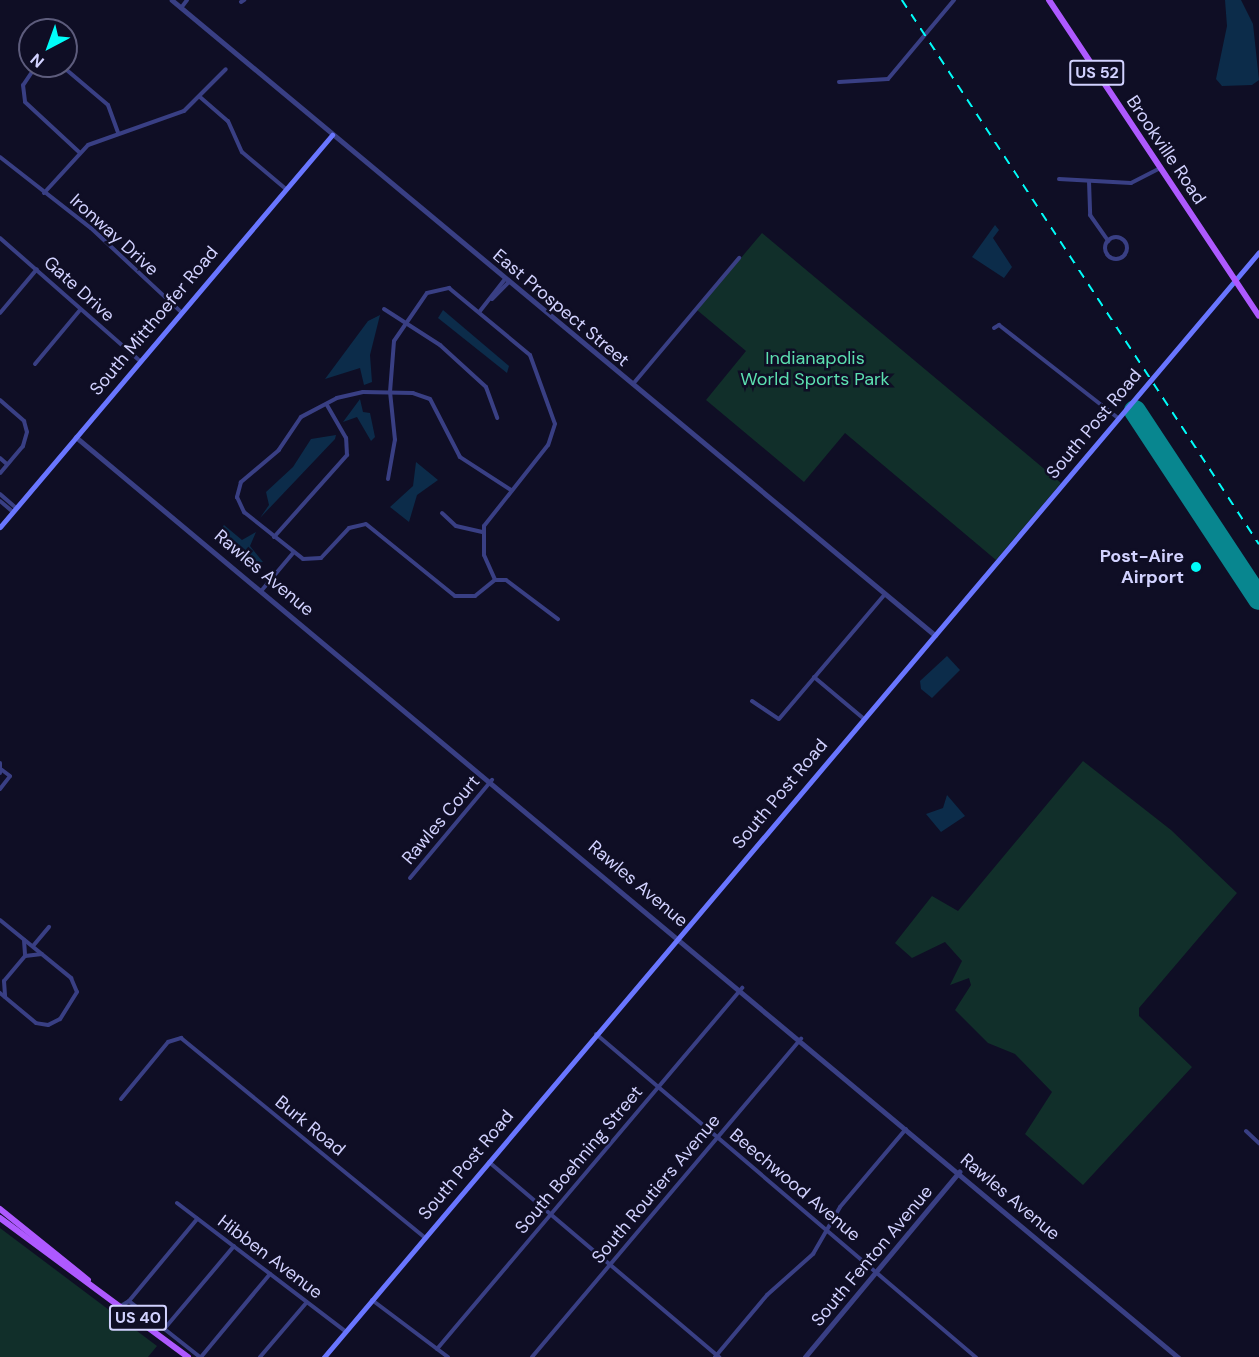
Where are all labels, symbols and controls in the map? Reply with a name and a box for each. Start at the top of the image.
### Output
north arrow [18,18,78,78]
text: N [26,49,48,72]
road number: US 52 [1068,60,1126,86]
street label: Brookville Road [1122,92,1210,208]
street label: Ironway Drive [65,190,163,280]
street label: South Mitthoefer Road [85,242,223,400]
street label: East Prospect Street [488,245,634,371]
street label: Gate Drive [39,252,119,326]
park label: Indianapolis World Sports Park [740,348,890,391]
street label: South Post Road [1042,365,1146,483]
street label: Rawles Avenue [210,525,318,621]
place label: Post-Aire Airport [1100,546,1184,588]
marker: Post-Aire Airport [1189,560,1203,574]
street label: South Post Road [728,735,832,853]
street label: Rawles Court [398,771,484,869]
street label: Rawles Avenue [584,836,692,932]
street label: South Boehning Street [511,1082,647,1238]
street label: Burk Road [271,1091,349,1161]
street label: South Post Road [414,1106,518,1224]
street label: South Routiers Avenue [587,1110,725,1268]
street label: Beechwood Avenue [725,1124,865,1246]
street label: Rawles Avenue [956,1149,1064,1245]
street label: South Fenton Avenue [807,1181,937,1331]
street label: Hibben Avenue [213,1211,327,1303]
road number: US 40 [108,1305,168,1331]

